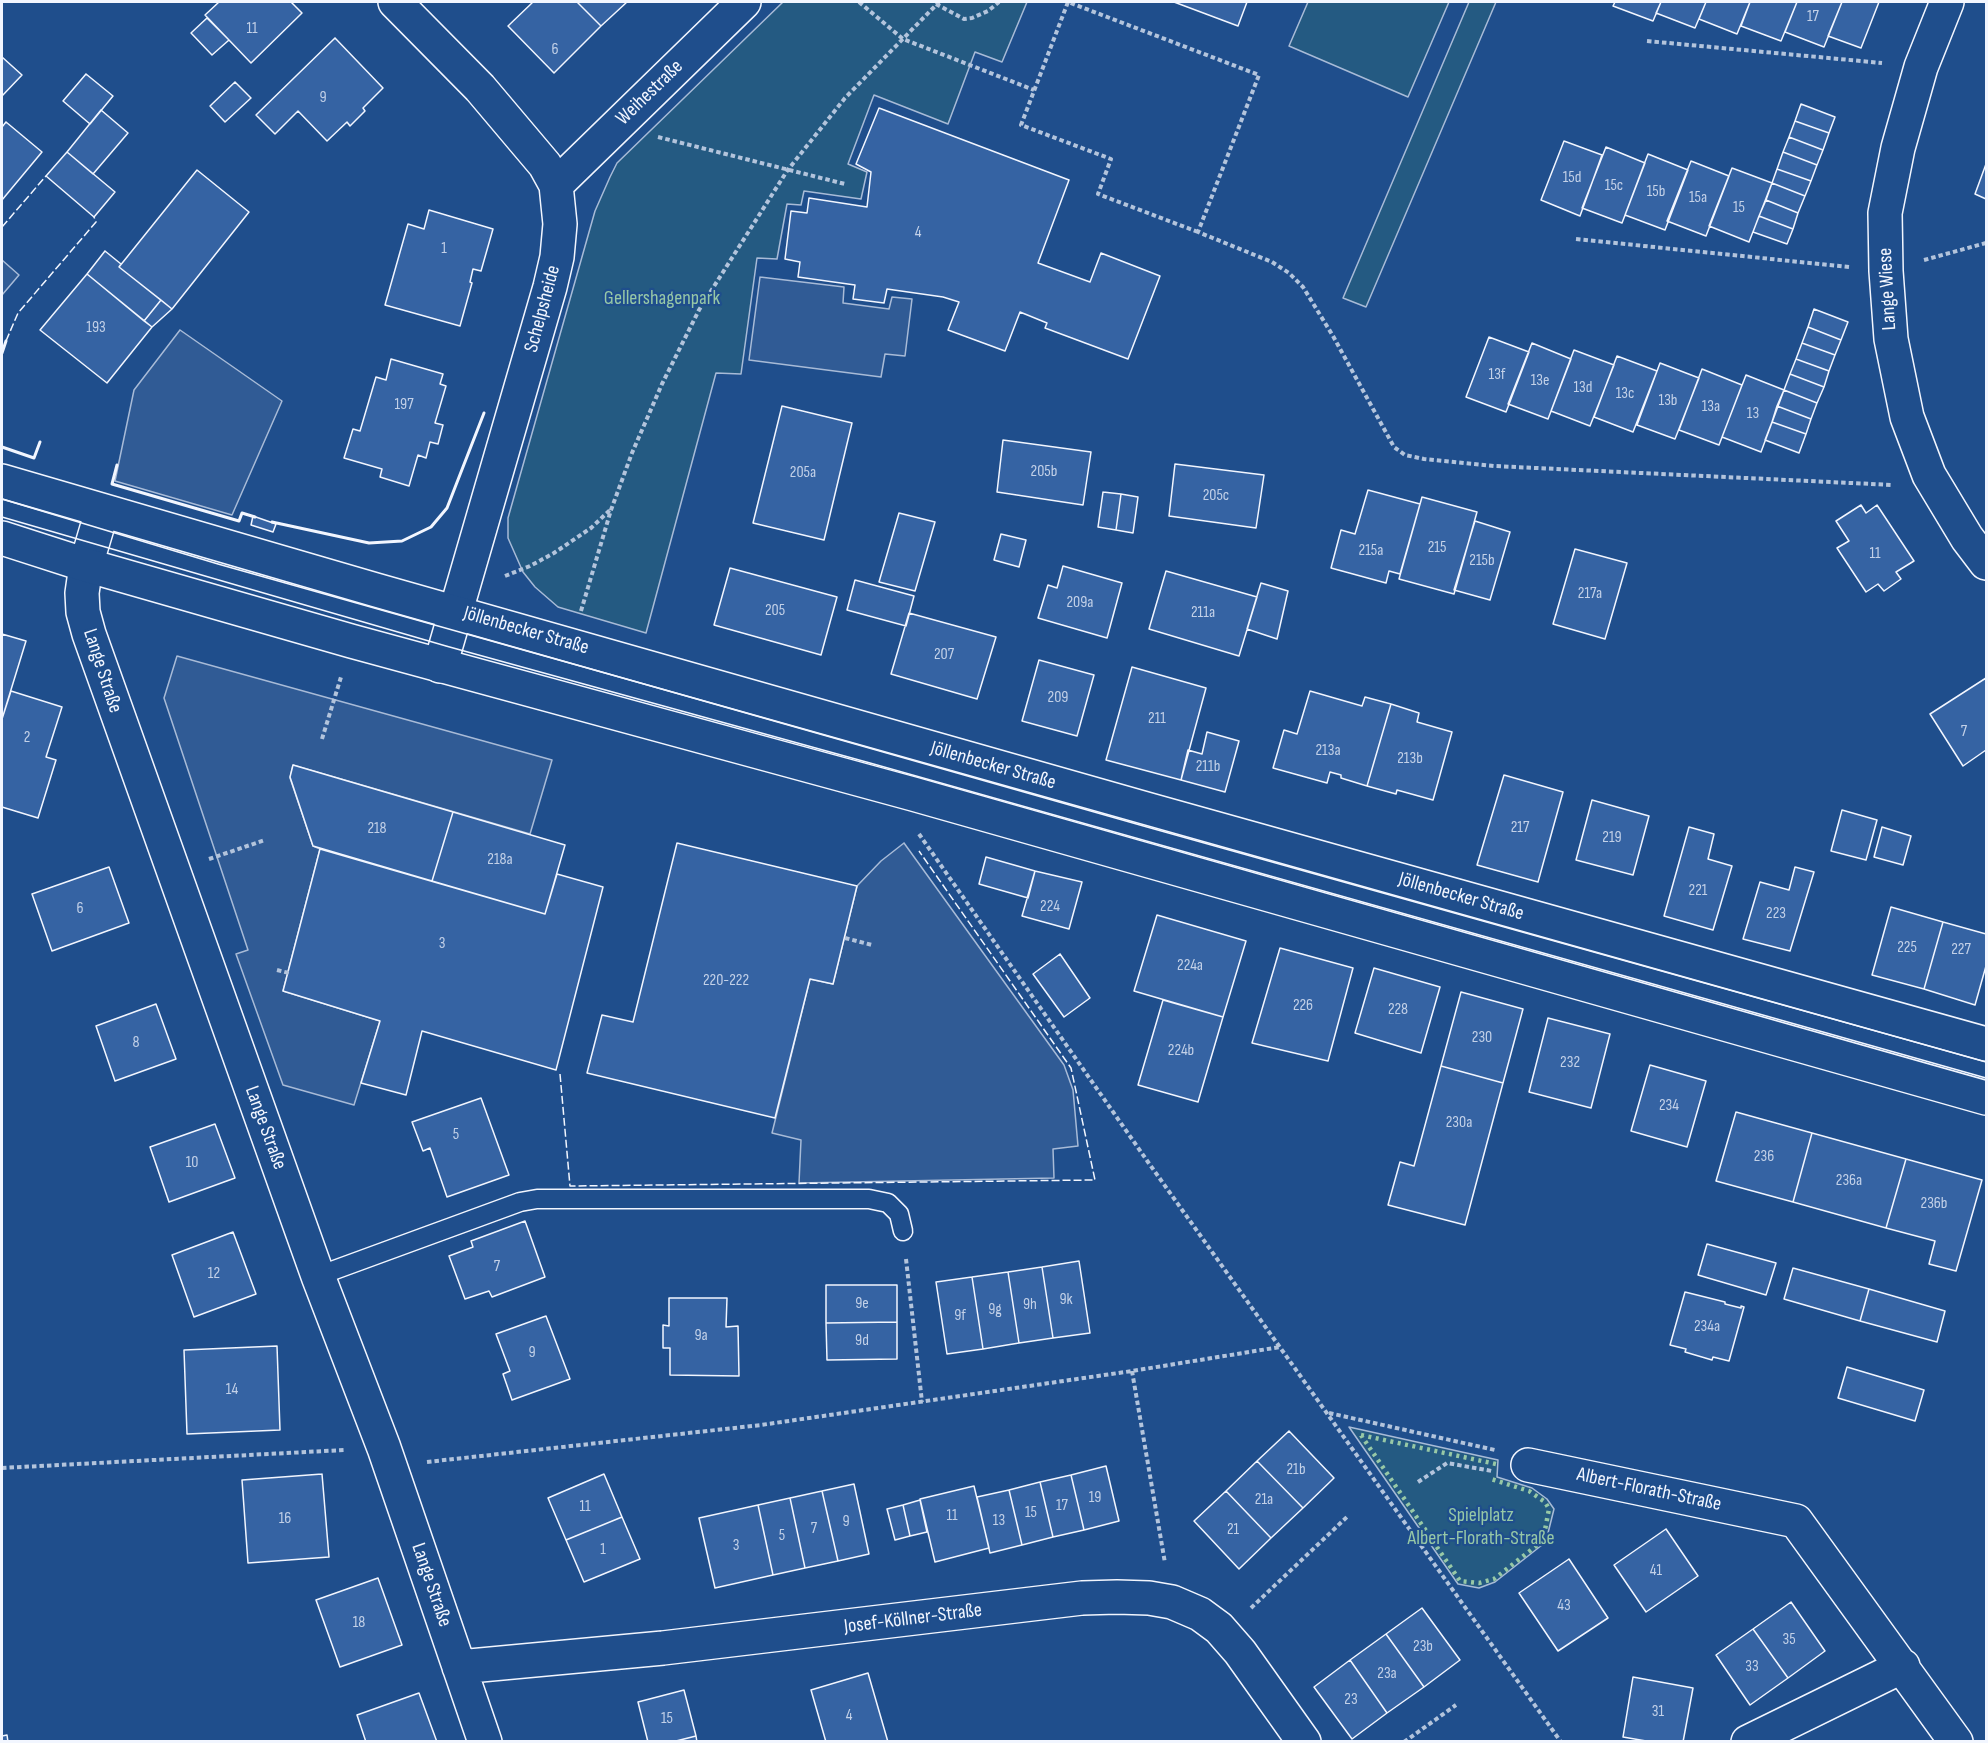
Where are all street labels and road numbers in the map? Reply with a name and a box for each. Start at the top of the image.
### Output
street label: Weihestraße [611,55,689,131]
street label: Lange Wiese [1874,247,1902,331]
street label: Schelpsheide [520,263,566,355]
street label: Jöllenbecker Straße [461,602,591,660]
street label: Lange Straße [77,626,127,716]
street label: Jöllenbecker Straße [928,737,1058,795]
street label: Jöllenbecker Straße [1396,868,1526,926]
street label: Lange Straße [239,1083,291,1173]
street label: Albert-Florath-Straße [1575,1463,1723,1517]
street label: Lange Straße [405,1540,457,1630]
street label: Josef-Köllner-Straße [843,1599,983,1639]

